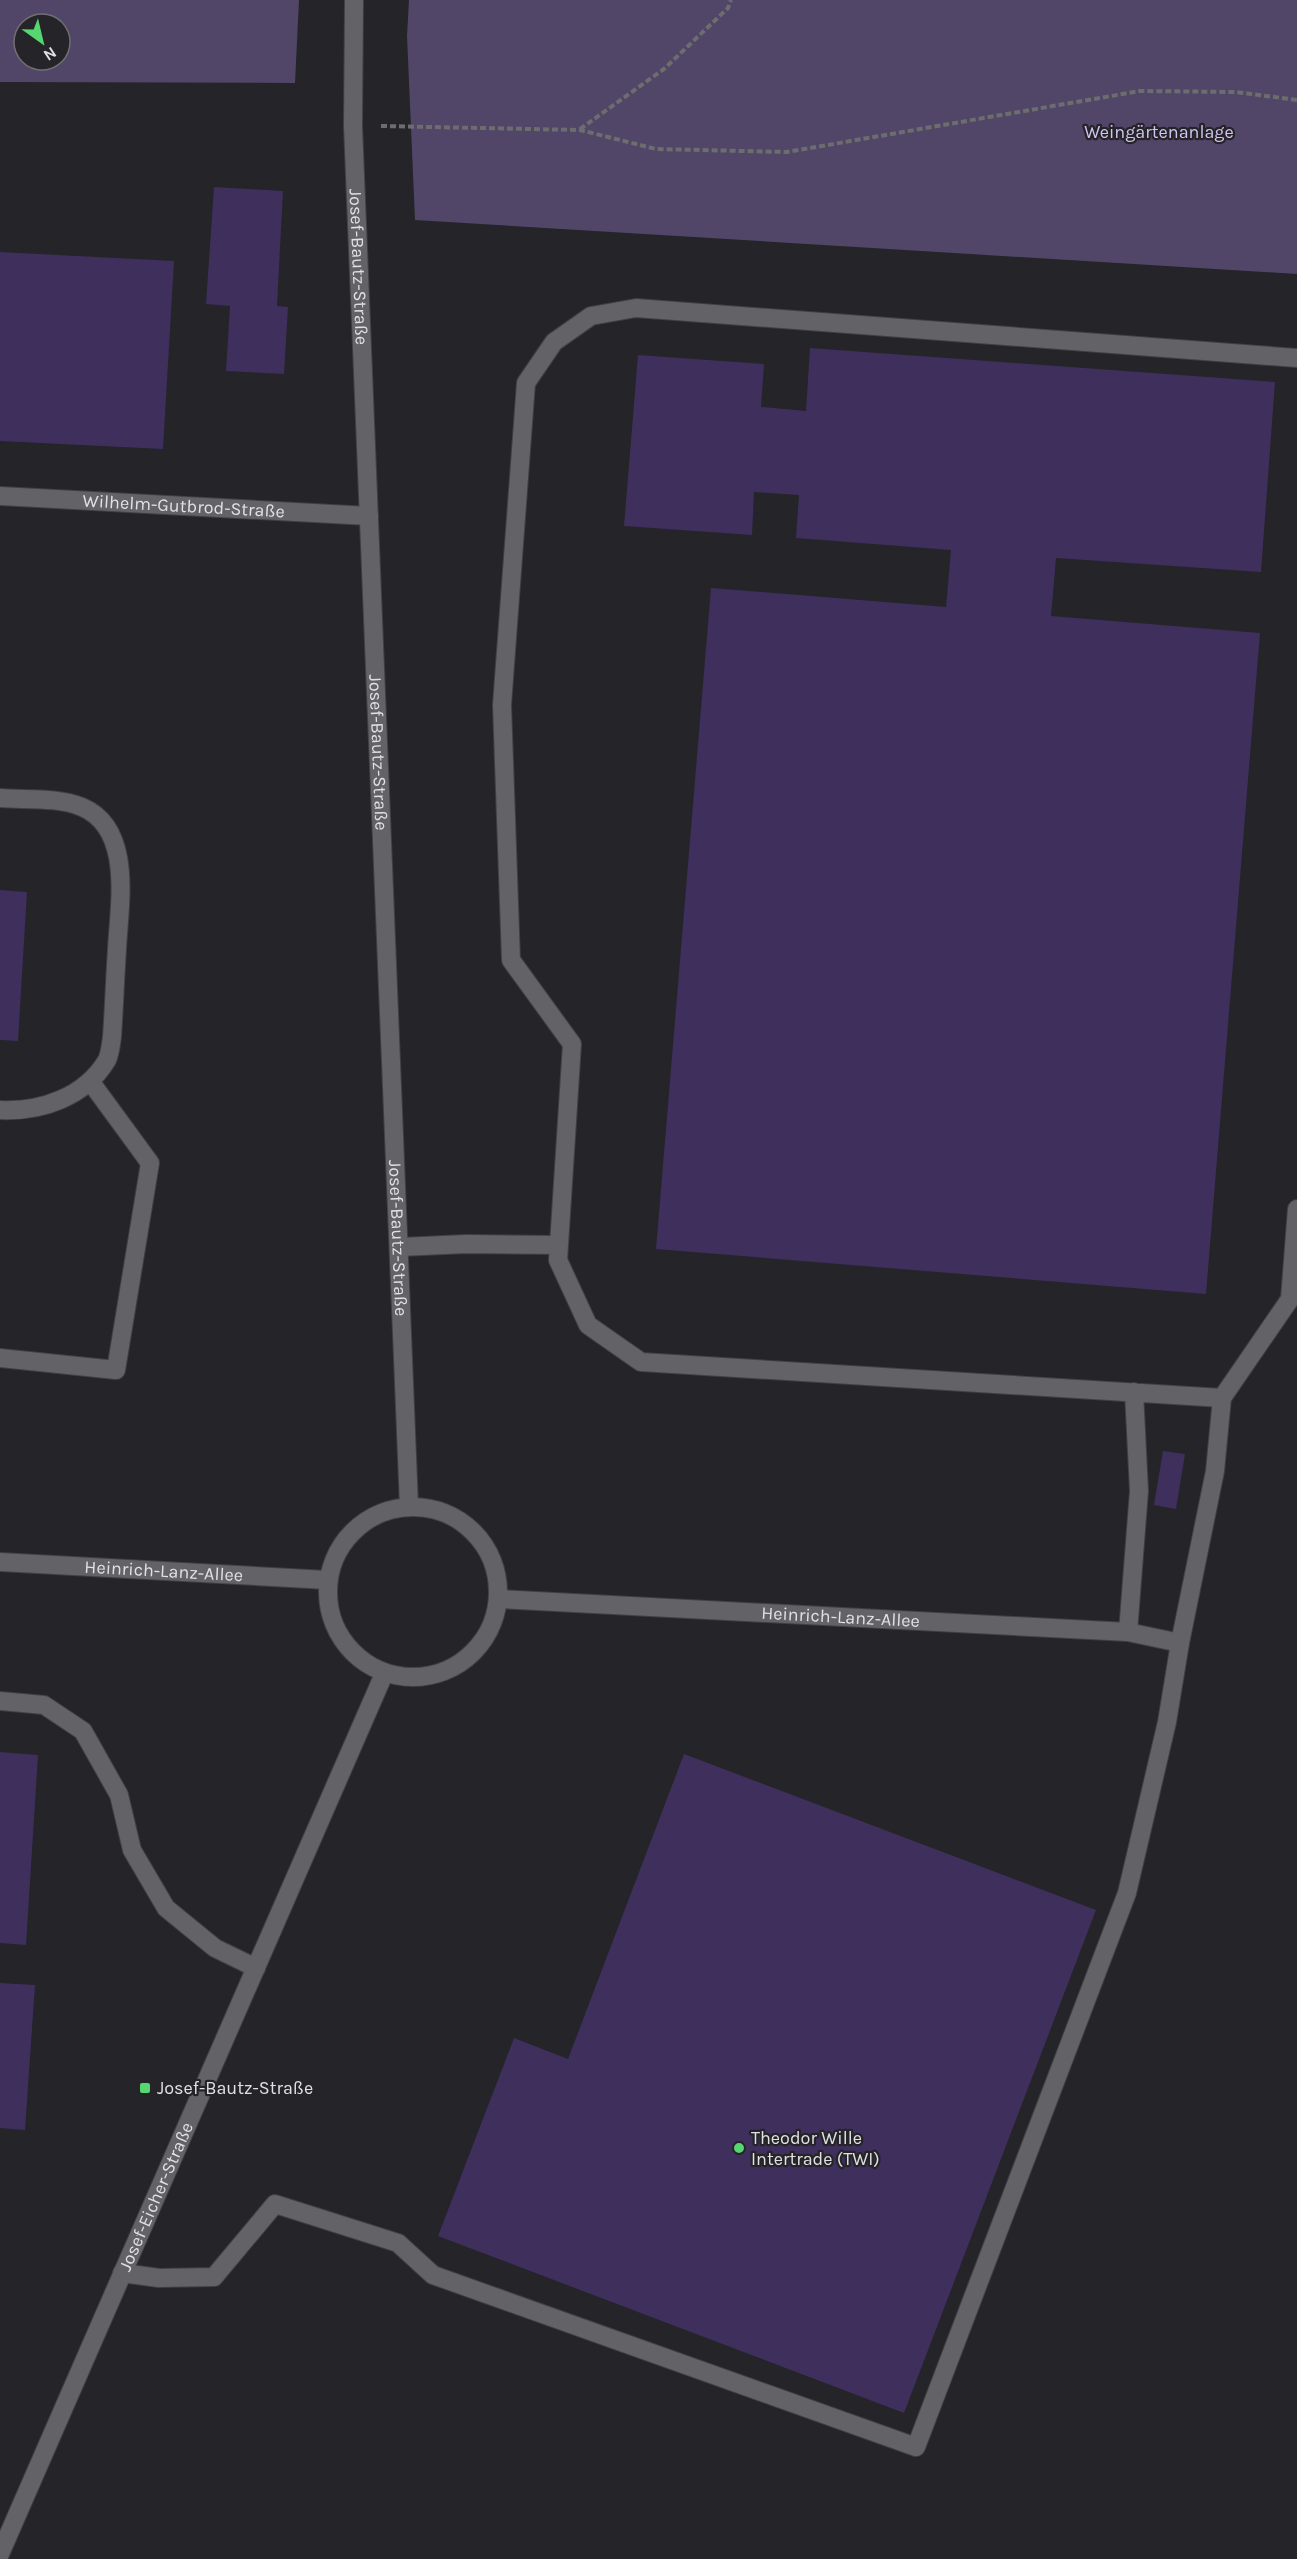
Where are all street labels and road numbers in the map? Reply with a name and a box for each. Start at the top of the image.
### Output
street label: Josef-Bautz-Straße [345,188,373,345]
street label: Wilhelm-Gutbrod-Straße [82,489,285,522]
street label: Josef-Bautz-Straße [364,674,393,831]
street label: Josef-Bautz-Straße [384,1160,412,1317]
street label: Heinrich-Lanz-Allee [84,1556,244,1586]
street label: Heinrich-Lanz-Allee [761,1602,920,1632]
street label: Josef-Eicher-Straße [114,2119,198,2274]

